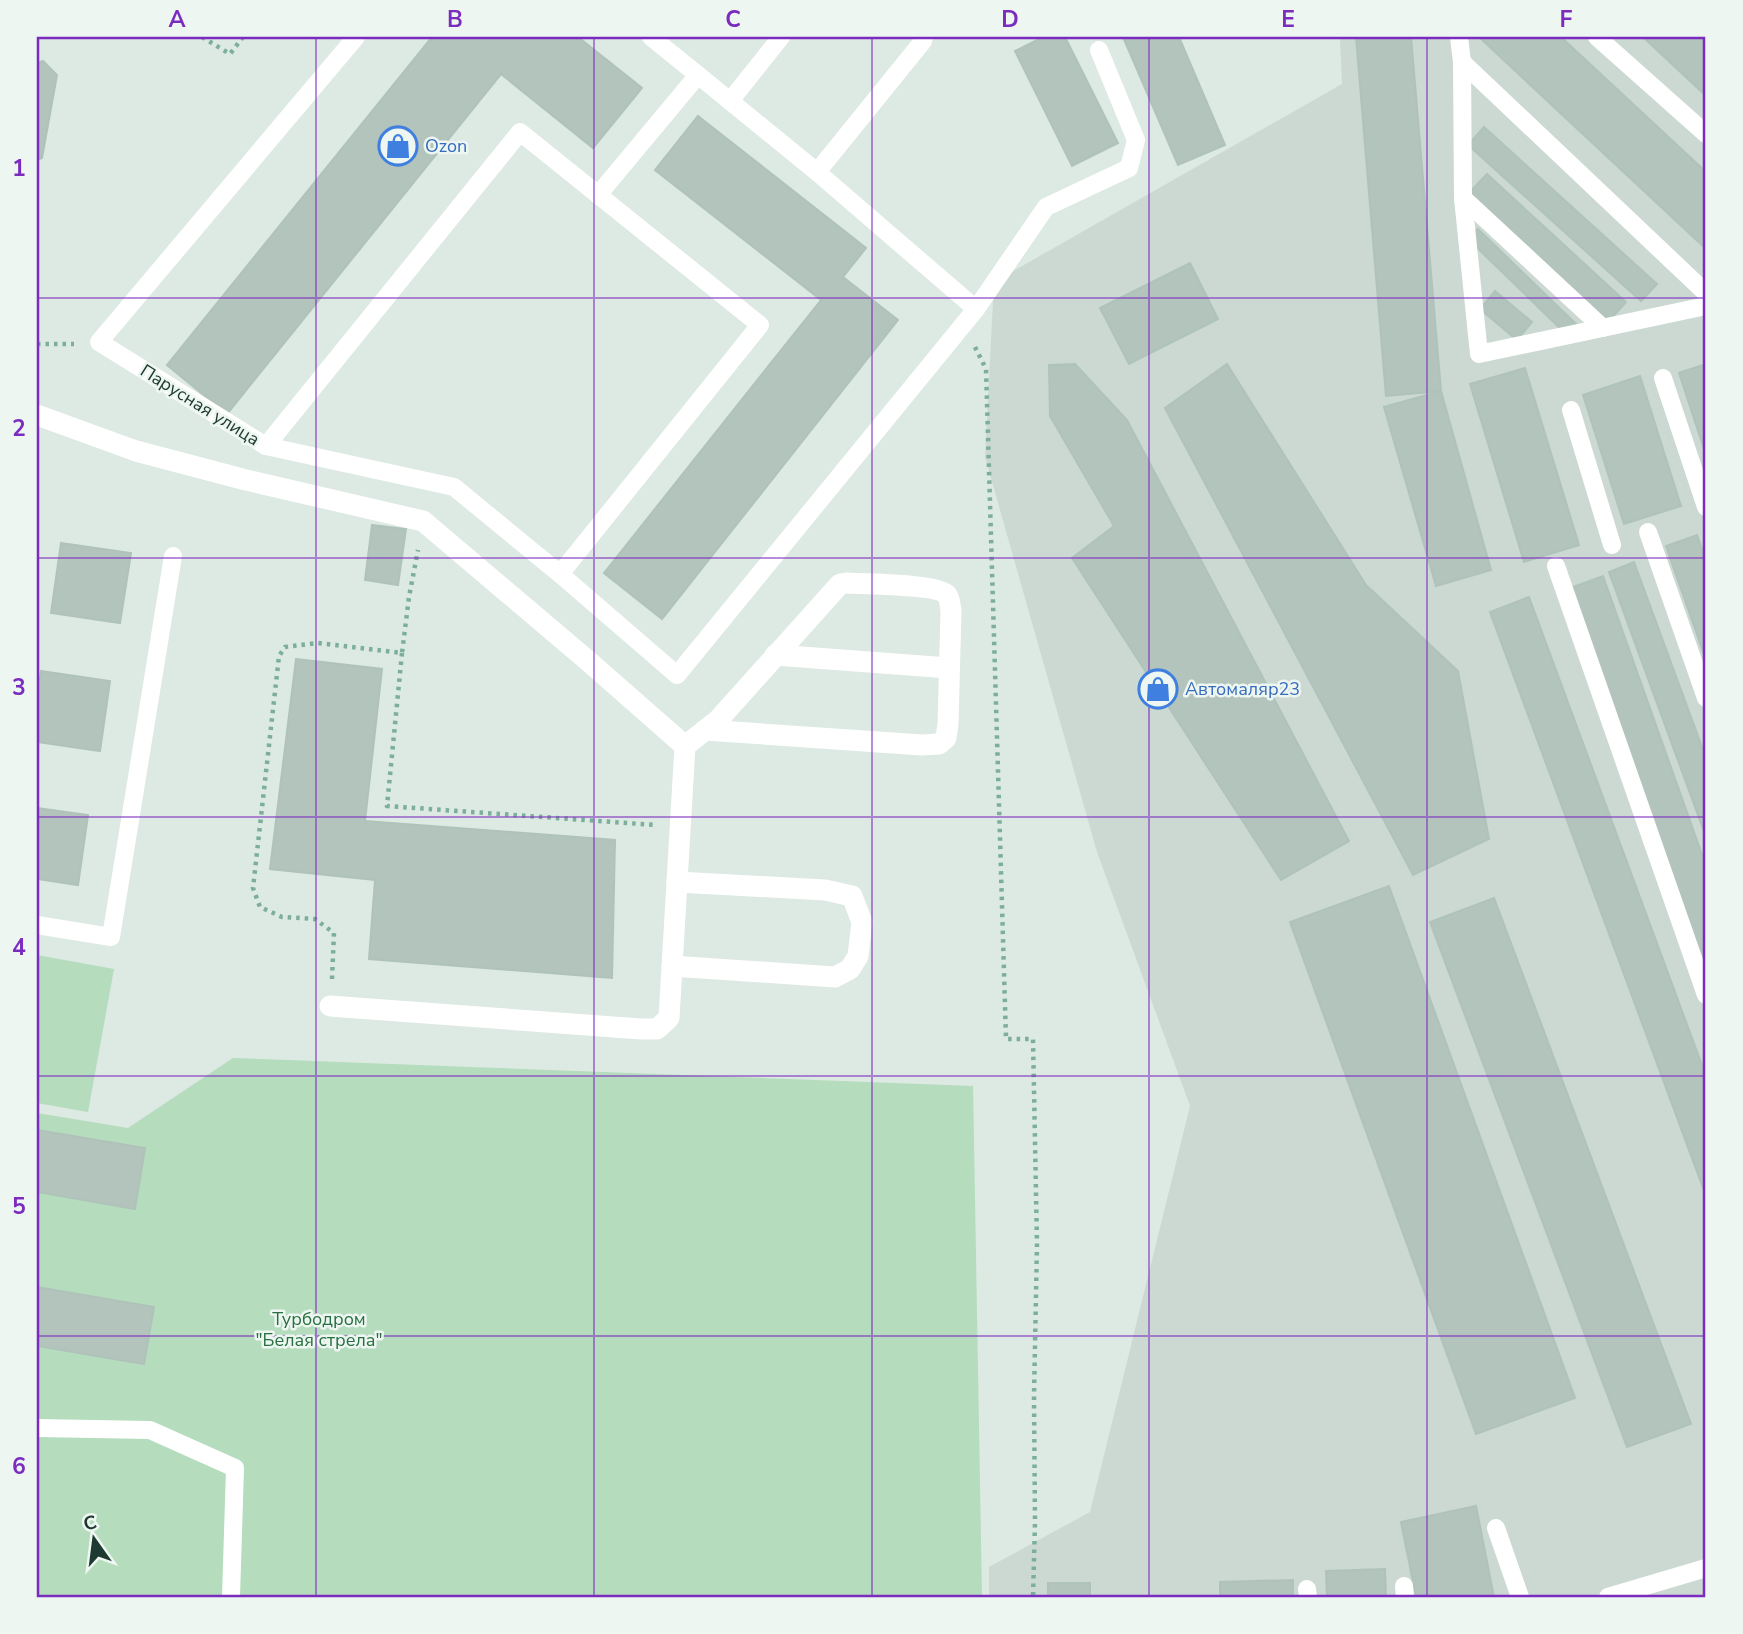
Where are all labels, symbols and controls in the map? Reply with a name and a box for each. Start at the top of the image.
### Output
text: A [168,4,186,35]
text: B [447,4,463,35]
text: C [725,4,741,35]
text: D [1001,4,1019,35]
text: E [1281,4,1295,35]
text: F [1560,4,1573,35]
shop icon: Ozon [377,125,419,167]
place label: Ozon [425,134,467,158]
text: 1 [12,153,26,184]
street label: Парусная улица [136,359,264,451]
text: 2 [12,413,26,444]
shop icon: Автомаляр23 [1137,668,1179,710]
text: 3 [12,672,26,703]
place label: Автомаляр23 [1185,677,1300,701]
text: 4 [12,932,26,963]
text: 5 [12,1191,26,1222]
park label: Турбодром "Белая стрела" [255,1307,383,1352]
text: 6 [12,1451,26,1482]
north arrow [60,1504,130,1574]
text: С [81,1509,100,1538]

